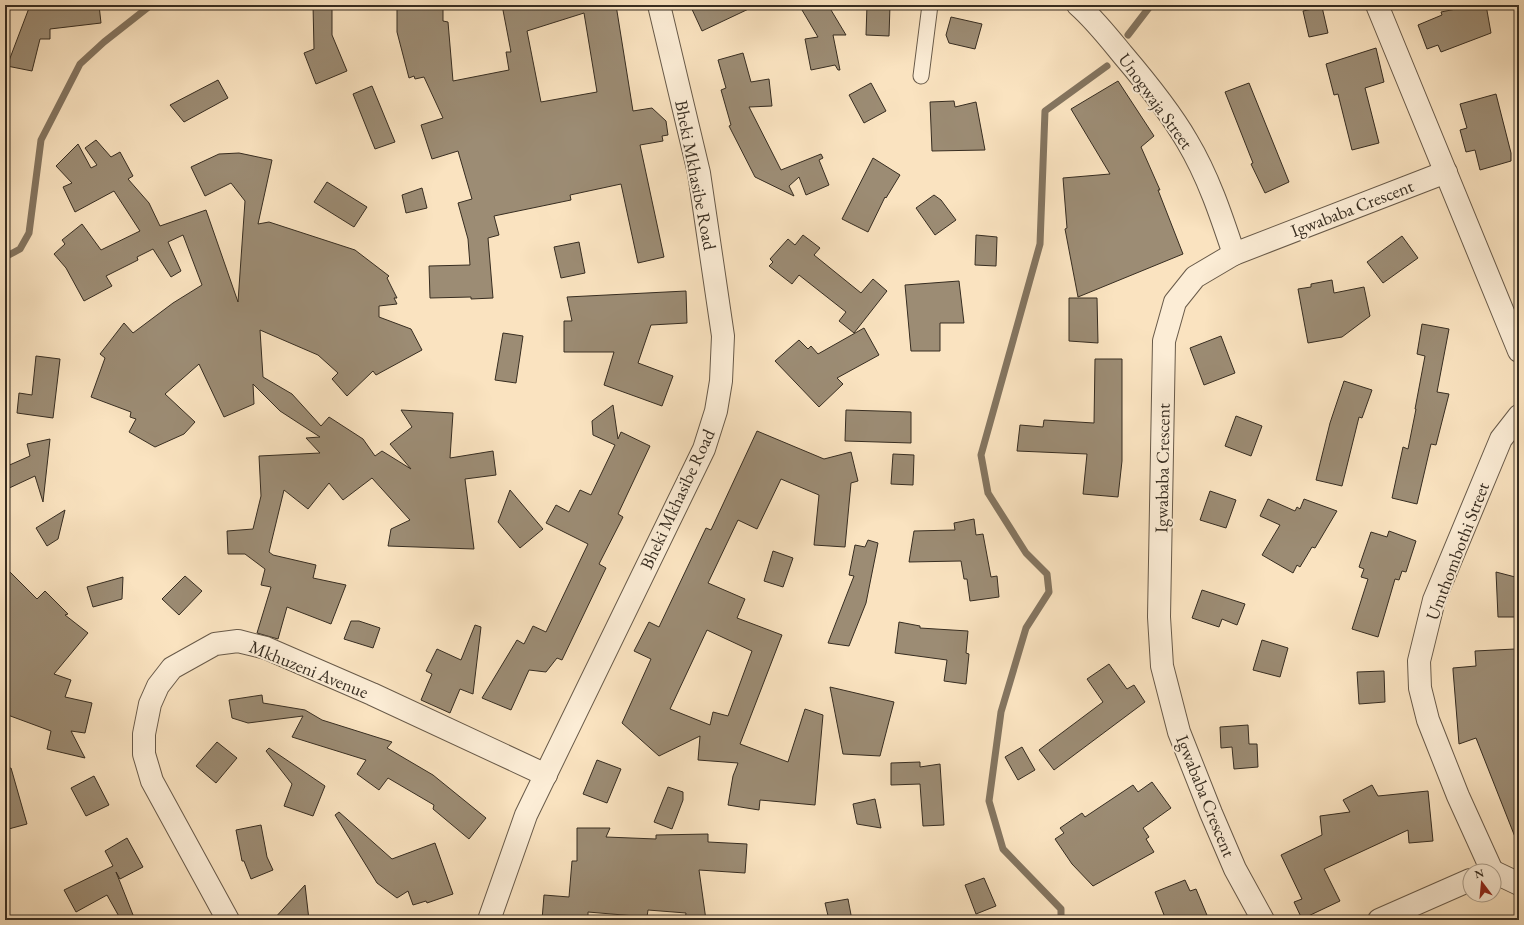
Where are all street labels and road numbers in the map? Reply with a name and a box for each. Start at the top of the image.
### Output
street label: Unogwaja Street [1113,49,1199,154]
street label: Bheki Mkhasibe Road [670,98,722,253]
street label: Igwababa Crescent [1287,174,1417,242]
street label: Igwababa Crescent [1149,403,1175,533]
street label: Bheki Mkhasibe Road [634,424,720,573]
street label: Umthombothi Street [1420,479,1494,623]
street label: Mkhuzeni Avenue [246,635,372,703]
street label: Igwababa Crescent [1171,732,1241,861]

